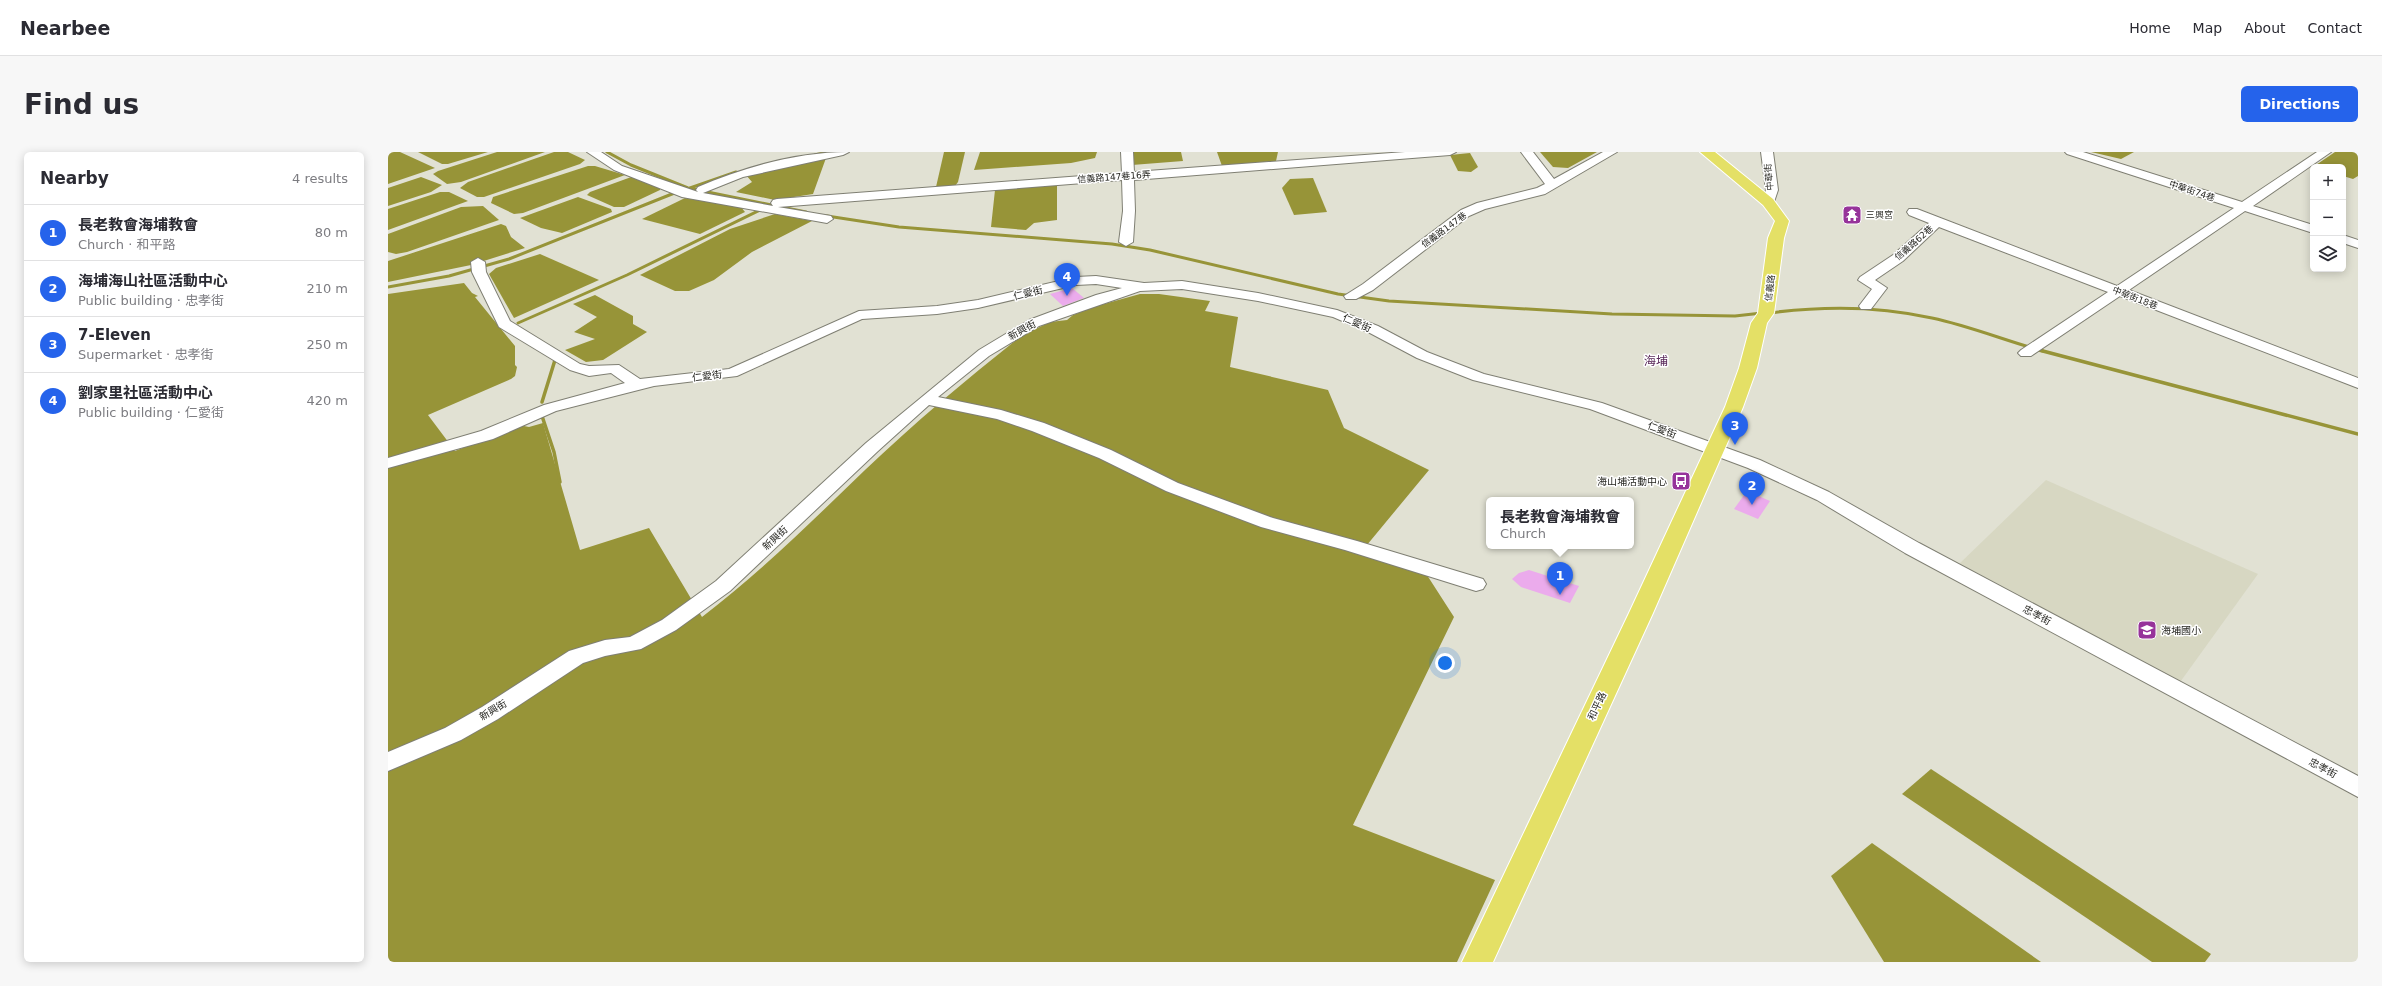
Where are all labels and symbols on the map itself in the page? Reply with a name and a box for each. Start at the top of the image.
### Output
street label: 中華街 [1763,163,1775,191]
street label: 信義路147巷16弄 [1077,169,1151,185]
street label: 中華街74巷 [2168,179,2216,203]
temple icon: 三興宮 [1841,204,1863,226]
street label: 信義路147巷 [1420,210,1468,250]
place label: 三興宮 [1866,210,1893,220]
street label: 信義路62巷 [1893,224,1935,262]
pin: 4 [1054,263,1080,296]
street label: 信義路 [1763,274,1777,302]
street label: 仁愛街 [1012,284,1044,302]
street label: 中華街18巷 [2111,285,2159,311]
street label: 仁愛街 [1341,312,1373,334]
street label: 新興街 [1006,318,1038,342]
district label: 海埔 [1644,354,1668,368]
street label: 仁愛街 [691,369,723,383]
pin: 3 [1722,412,1748,445]
street label: 仁愛街 [1646,420,1678,440]
bus stop icon: 海山埔活動中心 [1670,470,1692,492]
pin: 2 [1739,472,1765,505]
place label: 海山埔活動中心 [1597,476,1667,487]
street label: 新興街 [760,524,790,552]
pin: 1 [1547,562,1573,595]
street label: 忠孝街 [2021,603,2053,627]
school or university icon: 海埔國小 [2136,619,2158,641]
place label: 海埔國小 [2161,625,2201,636]
your location [1435,653,1455,673]
street label: 和平路 [1586,690,1608,722]
street label: 新興街 [477,698,509,722]
street label: 忠孝街 [2307,756,2339,780]

